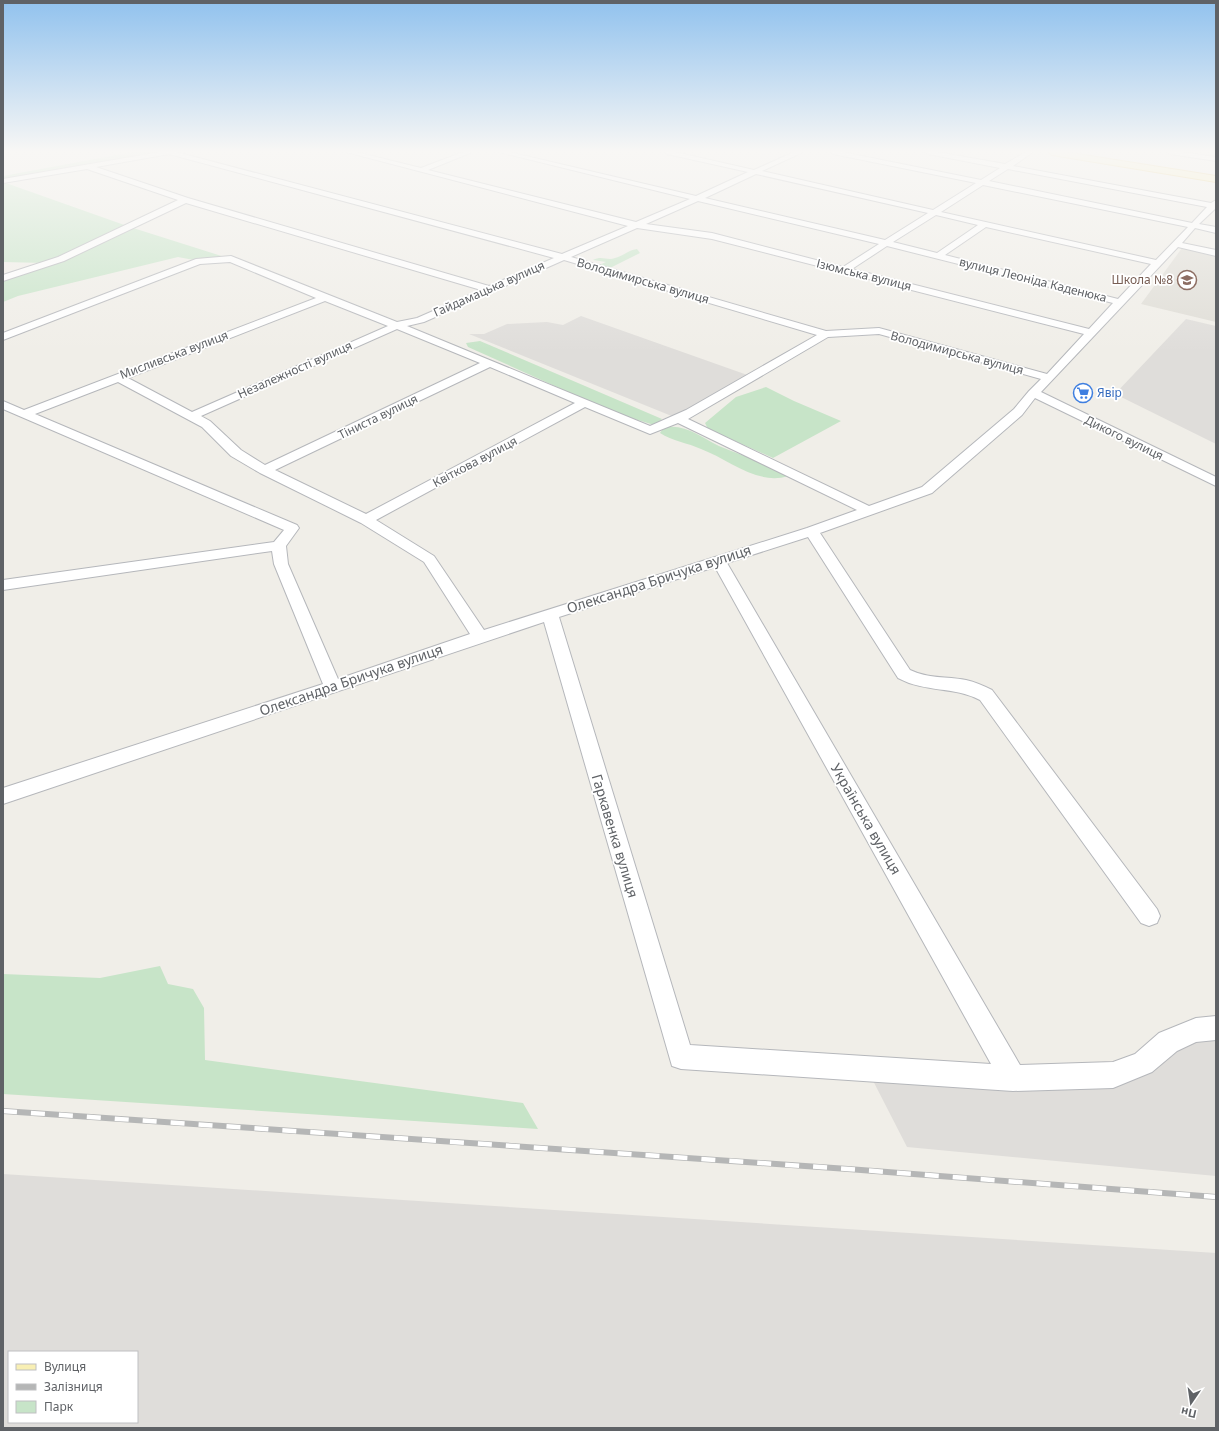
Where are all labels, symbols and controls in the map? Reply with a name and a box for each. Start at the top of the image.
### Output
street label: Володимирська вулиця [575,253,711,308]
street label: вулиця Леоніда Каденюка [958,253,1109,306]
street label: Ізюмська вулиця [815,254,913,295]
street label: Гайдамацька вулиця [430,256,547,321]
school or university icon: Школа №8 [1176,269,1198,291]
place label: Школа №8 [1111,271,1173,288]
street label: Мисливська вулиця [117,326,230,383]
street label: Володимирська вулиця [889,327,1025,378]
street label: Незалежності вулиця [235,337,355,402]
supermarket icon: Явiр [1072,382,1094,404]
place label: Явiр [1097,384,1122,401]
street label: Тіниста вулиця [335,390,421,443]
street label: Дикого вулиця [1082,411,1166,464]
street label: Квіткова вулиця [429,432,520,491]
street label: Олександра Бричука вулиця [564,540,753,617]
street label: Олександра Бричука вулиця [257,639,445,720]
street label: Українська вулиця [827,760,906,878]
street label: Гаркавенка вулиця [588,772,643,900]
legend [8,1351,138,1423]
text: Вулиця [44,1358,86,1375]
text: Залізниця [44,1378,103,1395]
north arrow [1171,1383,1211,1423]
text: Парк [44,1398,74,1415]
text: Пн [1179,1404,1198,1422]

